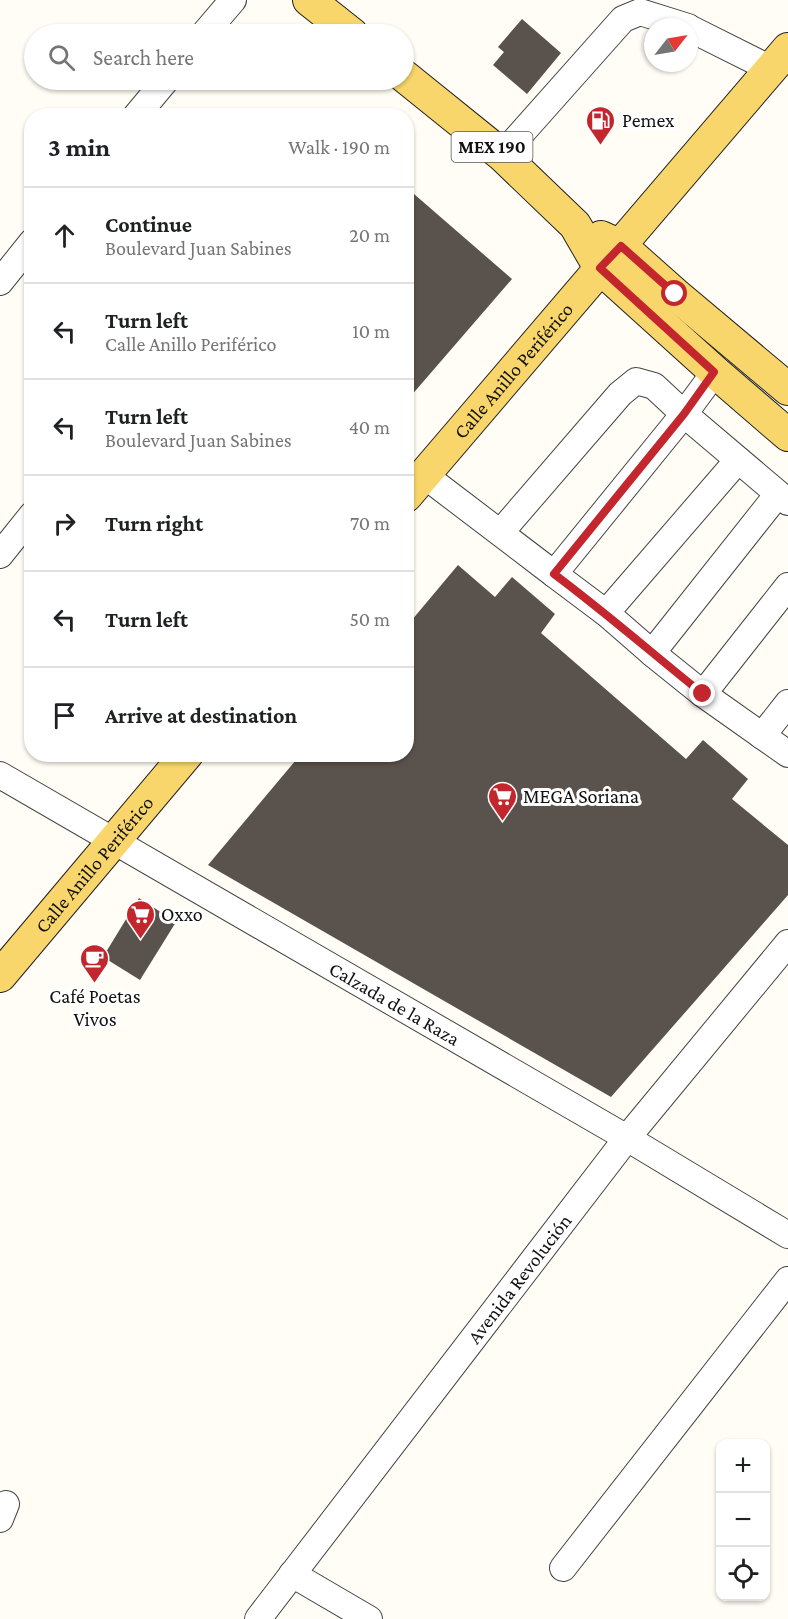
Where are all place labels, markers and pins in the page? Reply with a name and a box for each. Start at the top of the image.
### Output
fuel station icon: Pemex [585,104,617,146]
place label: Pemex [622,109,675,131]
supermarket icon: MEGA Soriana [486,780,518,822]
place label: MEGA Soriana [523,785,639,807]
supermarket icon: Oxxo [124,898,156,940]
place label: Oxxo [161,903,203,925]
cafe icon: Café Poetas Vivos [79,942,111,984]
place label: Café Poetas Vivos [49,985,141,1030]

